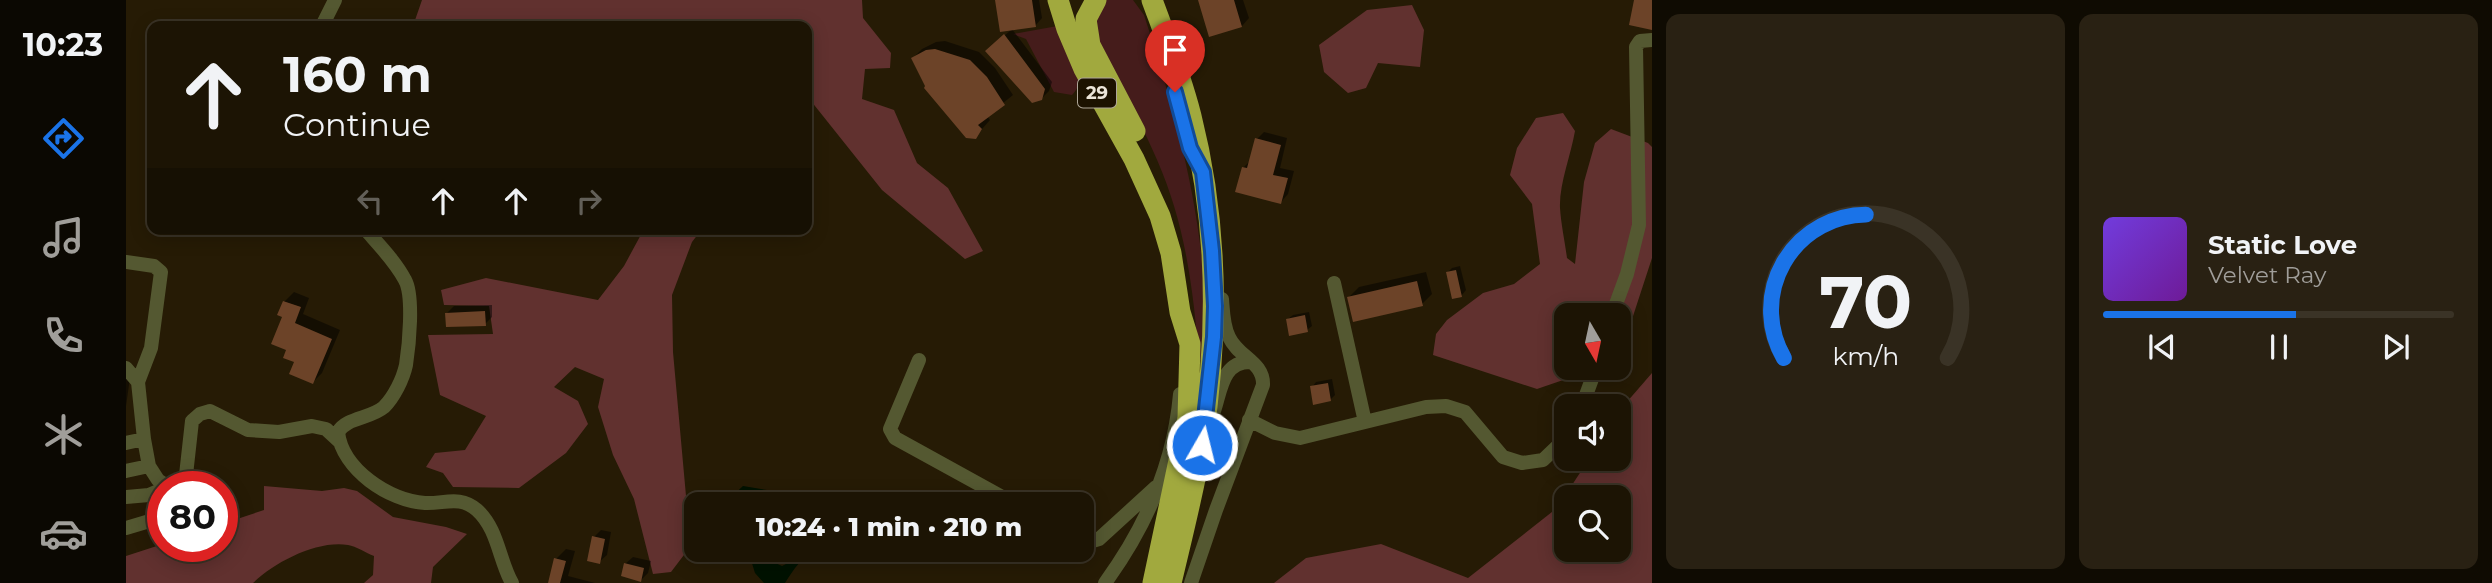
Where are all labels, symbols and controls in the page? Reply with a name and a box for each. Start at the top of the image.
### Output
pin [1145,20,1205,92]
text: 10:23 [23,25,103,64]
icon: arrive [1156,31,1194,69]
text: 160 m [283,45,432,104]
icon: ahead [168,49,259,140]
road number: 29 [1078,78,1116,108]
text: Continue [283,105,431,144]
icon: directions [39,114,88,163]
icon: left [351,182,389,220]
icon: ahead [424,182,462,220]
icon: ahead [497,182,535,220]
icon: right [570,182,608,220]
icon: music [39,213,88,262]
text: Static Love [2208,229,2357,261]
text: 70 [1819,258,1912,346]
text: Velvet Ray [2208,261,2326,289]
north arrow [1554,303,1631,380]
map controls [1554,303,1631,562]
icon: phone [39,311,88,360]
icon: previous [2143,328,2181,366]
icon: pause [2260,328,2298,366]
icon: next [2377,328,2415,366]
text: km/h [1832,340,1899,370]
button: sound [1554,394,1631,471]
position arrow [1165,408,1239,482]
icon: climate [39,410,88,459]
speed limit sign: 80 [147,471,238,562]
button: search [1554,485,1631,562]
icon: car [39,509,88,558]
text: 10:24 · 1 min · 210 m [756,511,1022,543]

